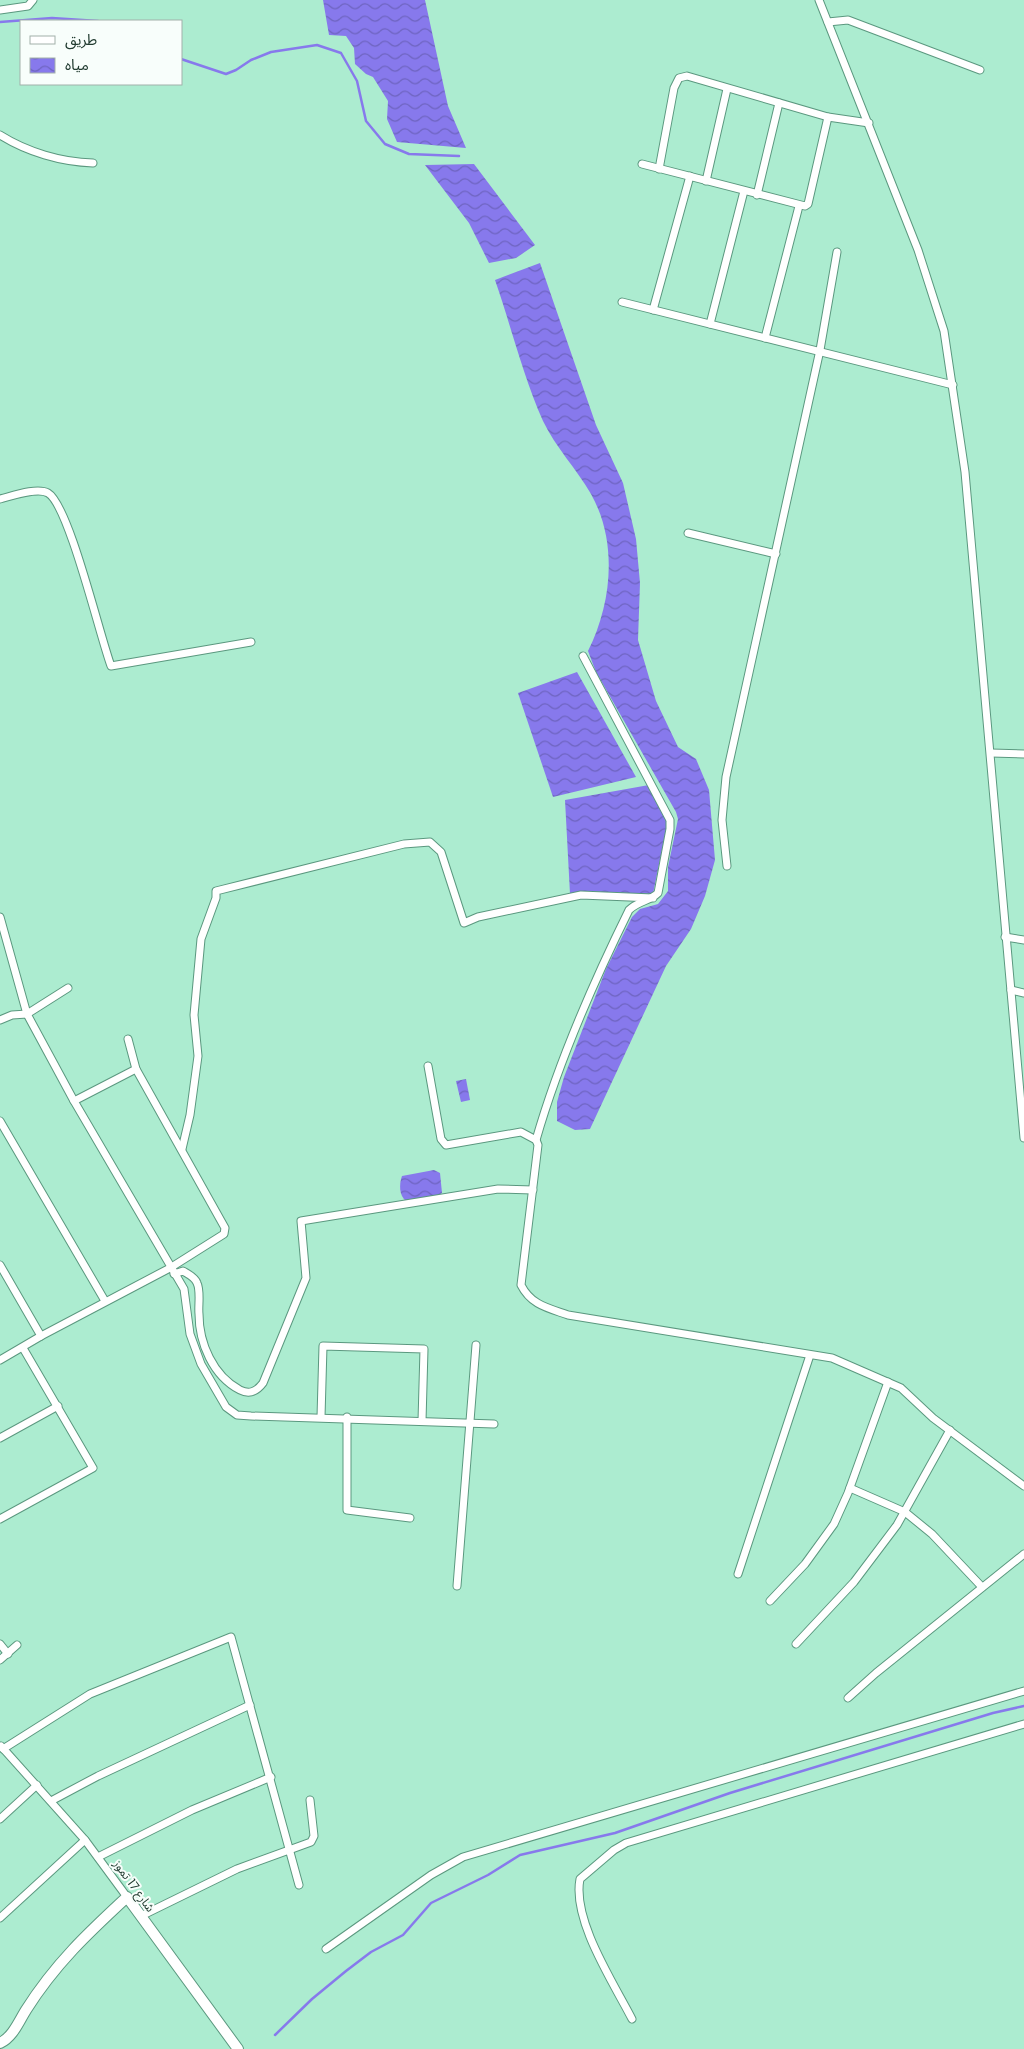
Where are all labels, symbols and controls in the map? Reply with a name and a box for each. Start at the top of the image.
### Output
legend [20,20,182,85]
text: طريق [65,29,97,50]
text: مياه [65,54,89,75]
street label: شارع 17 تموز [108,1855,159,1916]

